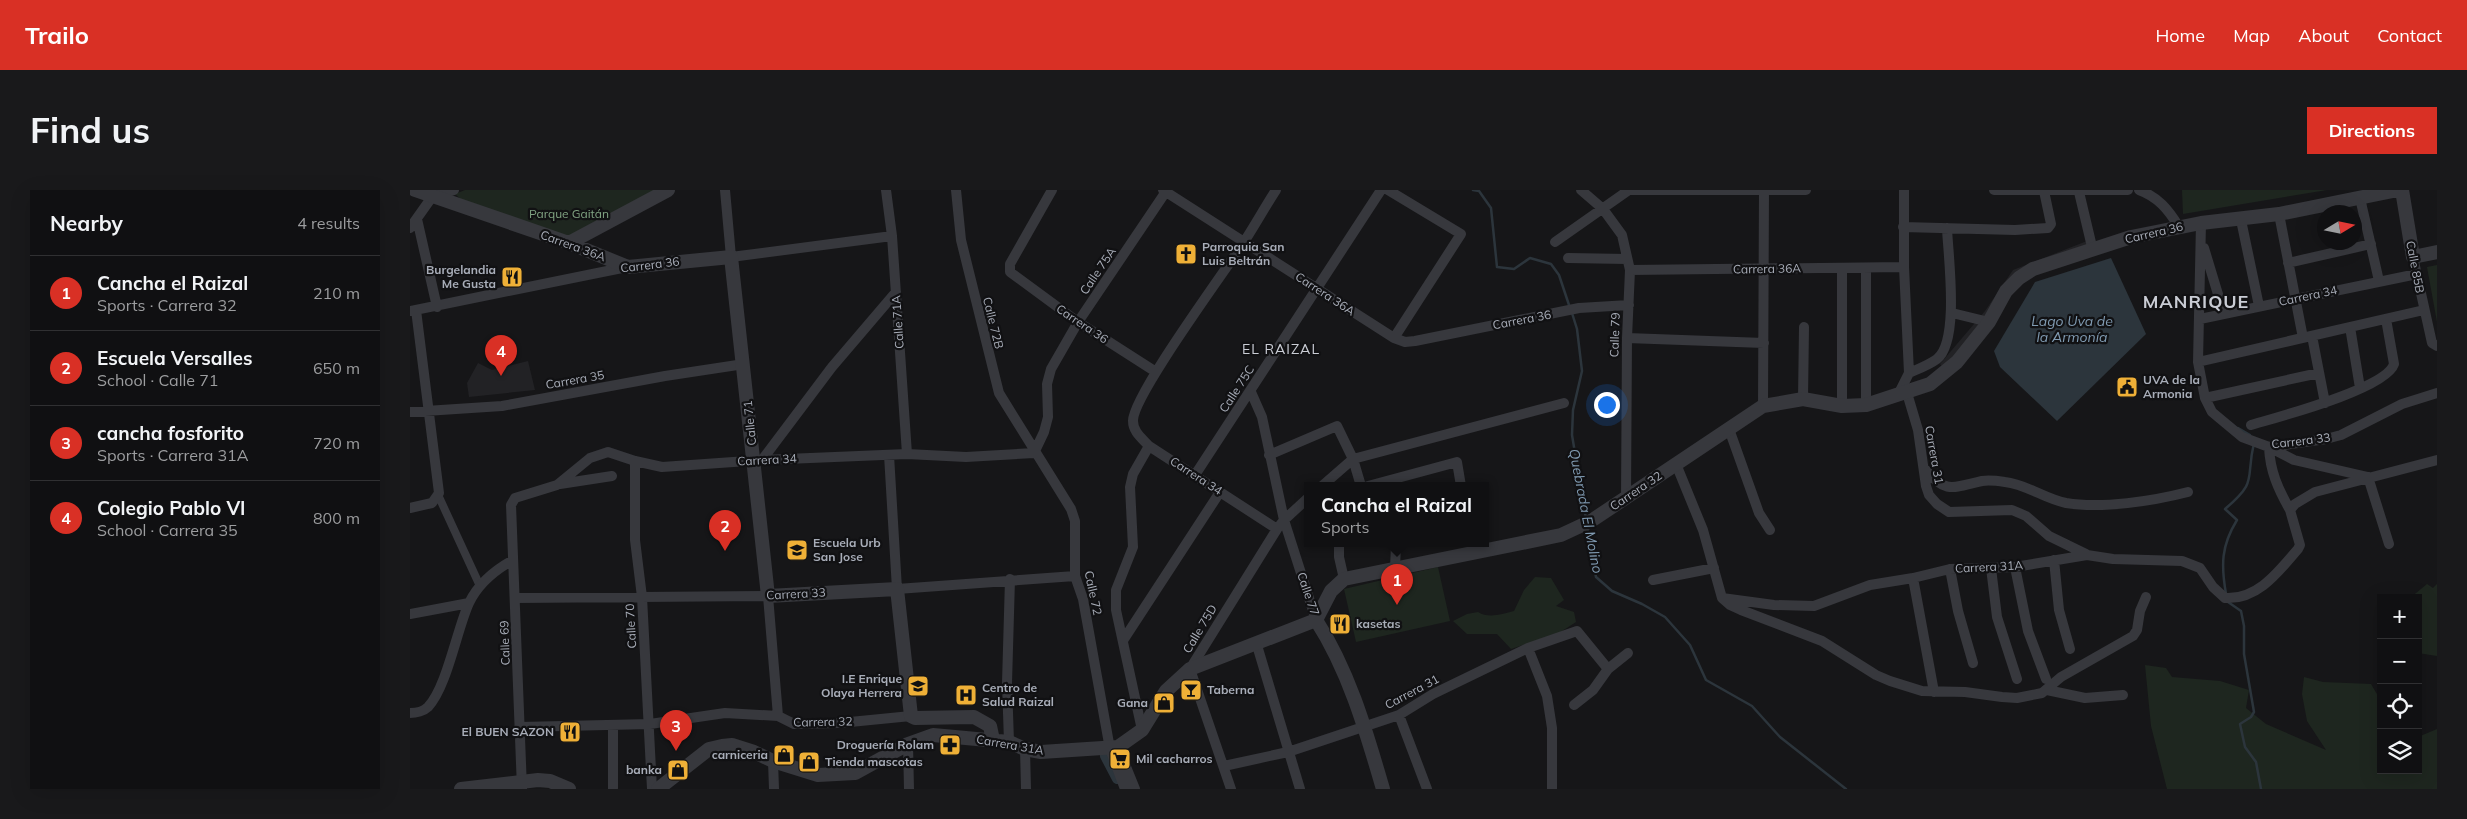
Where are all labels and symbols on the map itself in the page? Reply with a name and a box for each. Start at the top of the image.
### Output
north arrow [2317,205,2362,250]
park label: Parque Gaitán [529,206,609,221]
street label: Carrera 36 [2123,219,2185,247]
street label: Carrera 36A [539,227,608,264]
place label: Parroquia San Luis Beltrán [1202,239,1284,268]
street label: Calle 85B [2403,239,2428,294]
church icon: Parroquia San Luis Beltrán [1174,242,1198,266]
street label: Calle 75A [1076,244,1119,297]
street label: Carrera 36 [620,253,680,276]
street label: Carrera 36A [1733,260,1801,277]
place label: Burgelandia Me Gusta [426,262,496,291]
restaurant icon: Burgelandia Me Gusta [500,265,524,289]
street label: Carrera 36A [1293,269,1358,319]
street label: Carrera 34 [2277,282,2339,309]
district label: MANRIQUE [2143,290,2249,313]
street label: Calle 71A [888,295,907,349]
street label: Calle 72B [980,295,1007,350]
street label: Carrera 36 [1053,301,1111,346]
street label: Carrera 36 [1491,306,1552,333]
street label: Calle 79 [1606,312,1623,358]
water label: Lago Uva de la Armonía [2031,312,2113,346]
pin: 4 [485,335,517,376]
district label: EL RAIZAL [1242,340,1320,358]
street label: Calle 75C [1216,362,1257,415]
street label: Carrera 35 [544,367,605,392]
place label: UVA de la Armonia [2143,372,2200,401]
public building icon: UVA de la Armonia [2115,375,2139,399]
your location [1594,392,1620,418]
street label: Calle 71 [740,400,759,446]
street label: Carrera 31 [1922,424,1947,485]
street label: Carrera 33 [2271,429,2331,452]
water label: Quebrada El Molino [1565,447,1607,575]
street label: Carrera 34 [737,450,797,469]
street label: Carrera 34 [1167,453,1225,498]
street label: Carrera 32 [1607,468,1665,513]
pin: 2 [709,510,741,551]
place label: Escuela Urb San Jose [813,535,881,564]
school or university icon: Escuela Urb San Jose [785,538,809,562]
street label: Carrera 31A [1955,557,2024,576]
pin: 1 [1381,564,1413,605]
street label: Calle 72 [1081,569,1106,616]
street label: Calle 77 [1294,570,1323,618]
street label: Carrera 33 [766,584,826,603]
street label: Calle 75D [1179,602,1220,656]
street label: Calle 70 [622,603,639,649]
restaurant icon: kasetas [1328,612,1352,636]
place label: kasetas [1356,616,1401,631]
street label: Calle 69 [496,620,513,666]
place label: I.E Enrique Olaya Herrera [821,671,902,700]
street label: Carrera 31 [1382,671,1442,712]
school or university icon: I.E Enrique Olaya Herrera [906,674,930,698]
bar icon: Taberna [1179,678,1203,702]
place label: Centro de Salud Raizal [982,680,1054,709]
place label: Taberna [1207,682,1254,697]
hospital icon: Centro de Salud Raizal [954,683,978,707]
shop icon: Gana [1152,691,1176,715]
place label: Gana [1117,695,1148,710]
pin: 3 [660,710,692,751]
street label: Carrera 32 [793,713,853,730]
restaurant icon: El BUEN SAZON [558,720,582,744]
place label: El BUEN SAZON [462,724,554,739]
street label: Carrera 31A [975,731,1045,758]
pharmacy icon: Droguería Rolam [938,733,962,757]
place label: Droguería Rolam [837,737,934,752]
shop icon: carniceria [772,743,796,767]
place label: carniceria [712,747,768,762]
supermarket icon: Mil cacharros [1108,747,1132,771]
shop icon: Tienda mascotas [797,750,821,774]
place label: Mil cacharros [1136,751,1213,766]
place label: Tienda mascotas [825,754,923,769]
shop icon: banka [666,758,690,782]
place label: banka [626,762,662,777]

